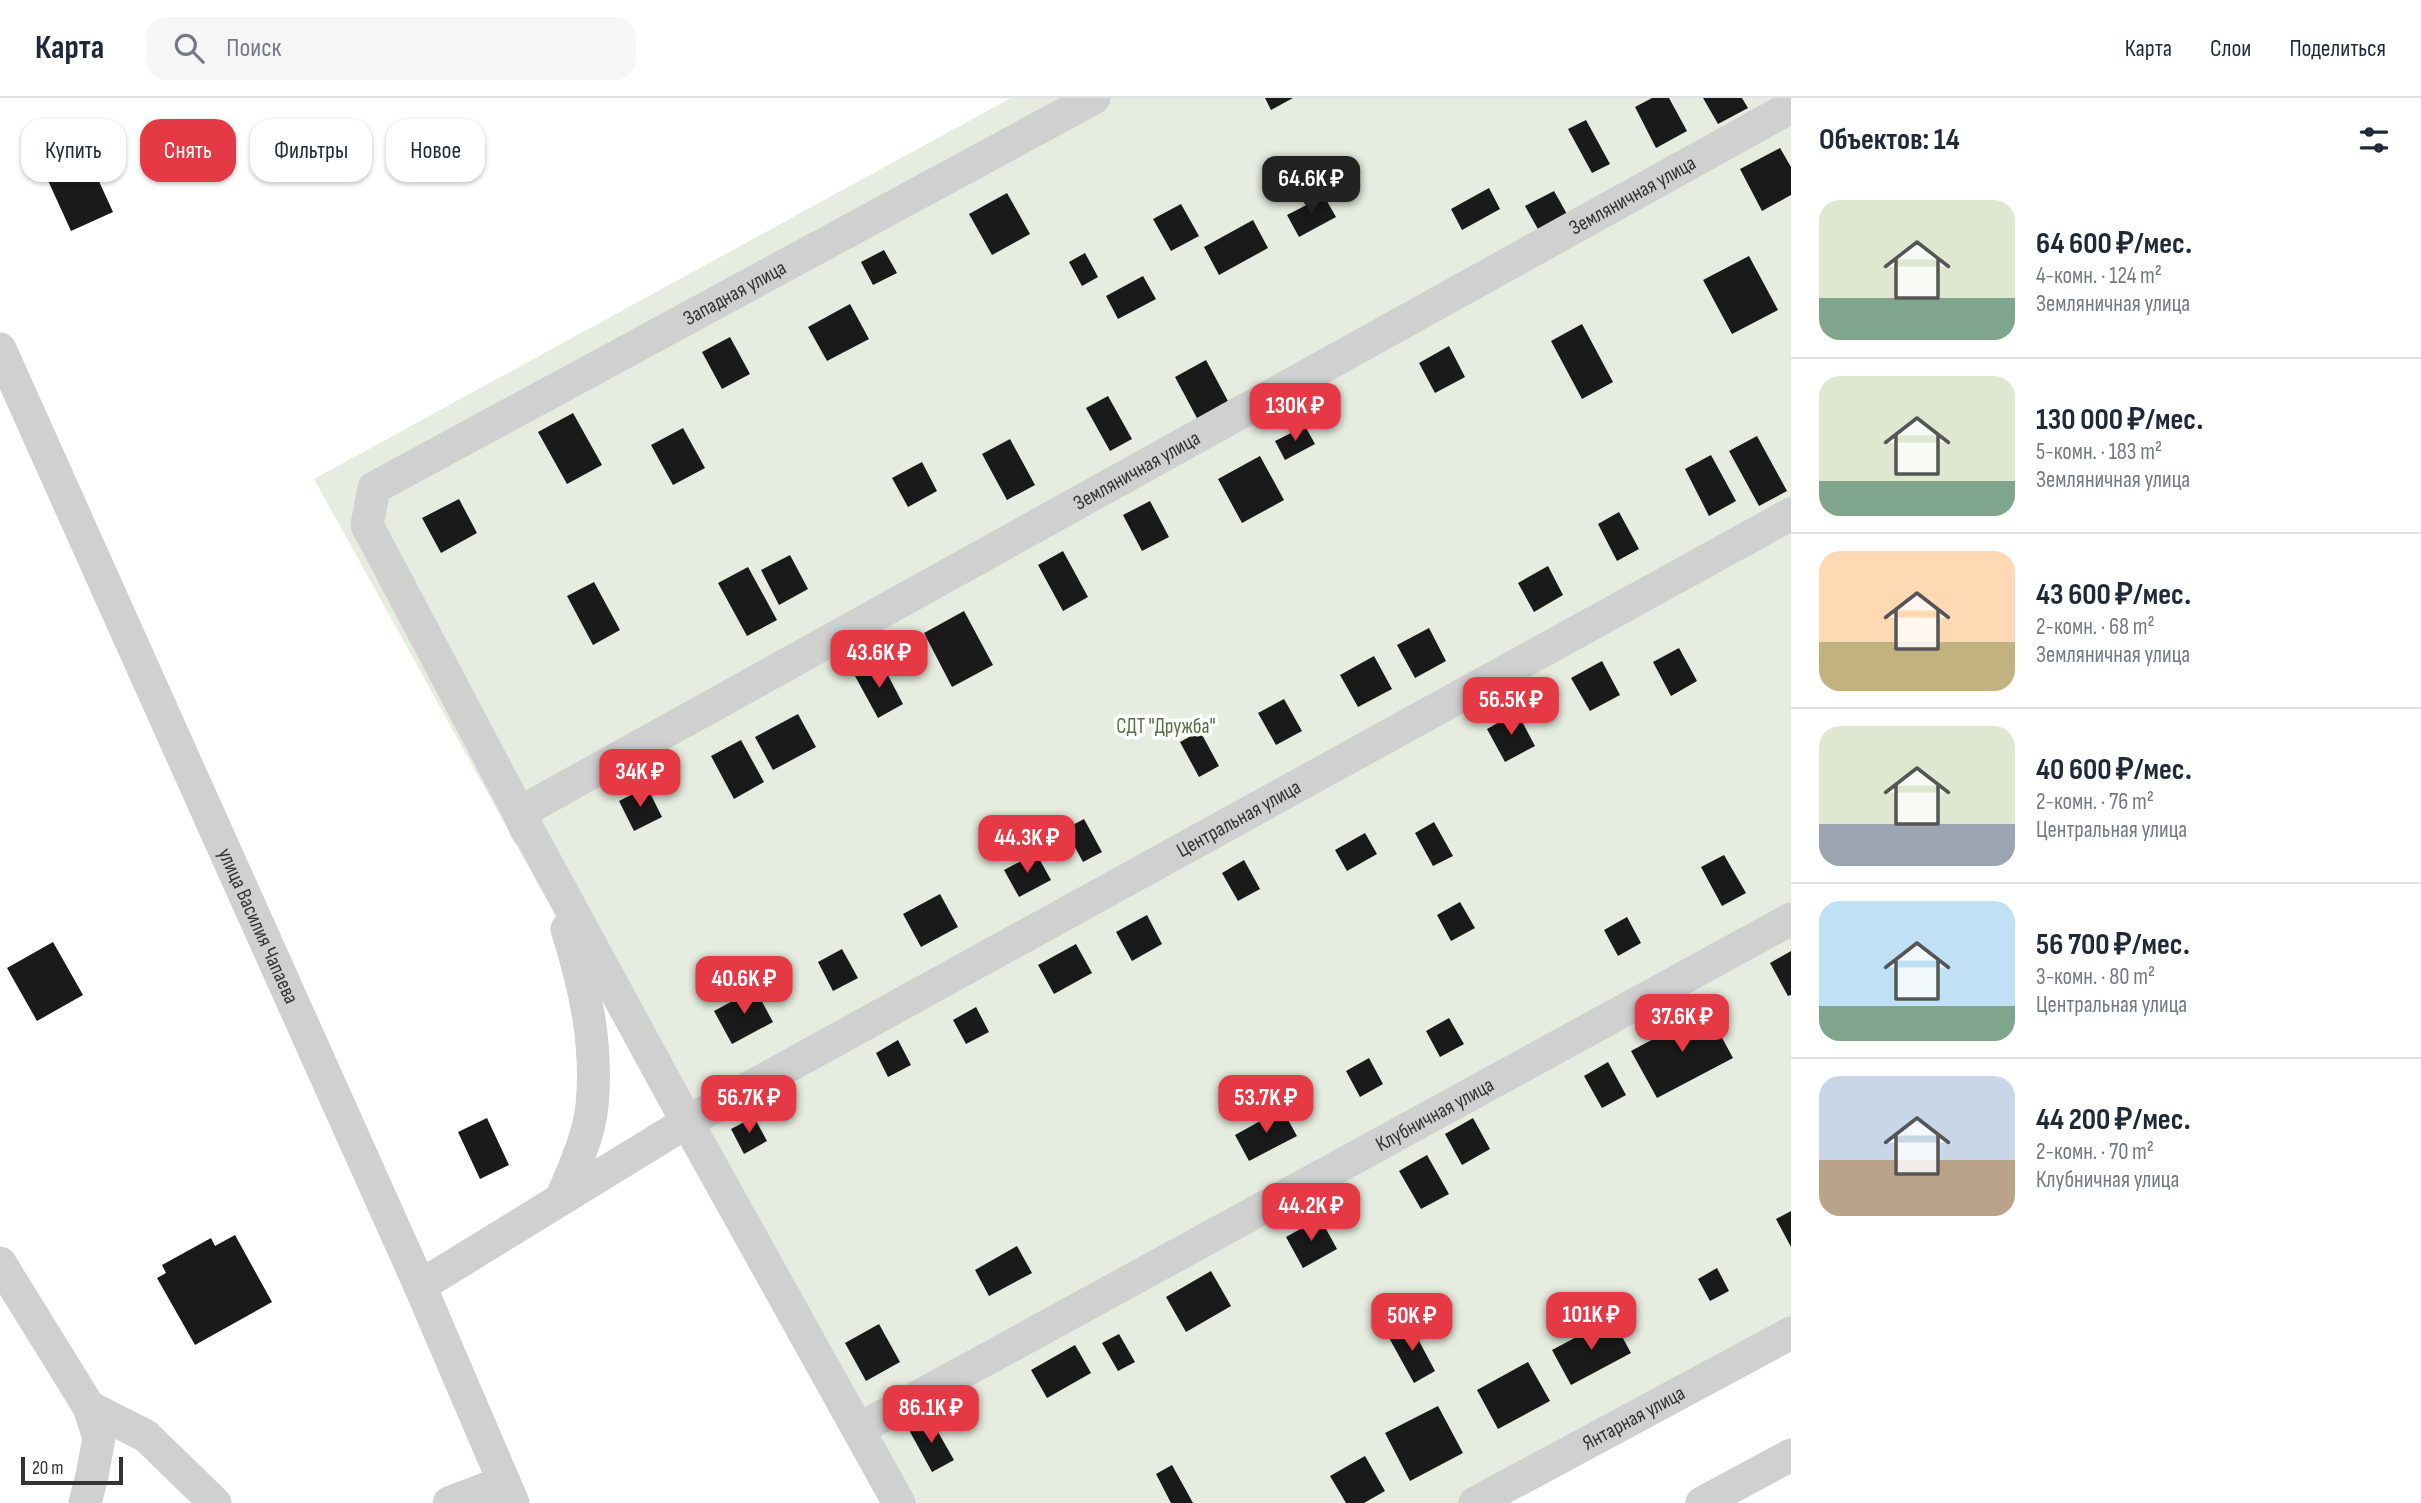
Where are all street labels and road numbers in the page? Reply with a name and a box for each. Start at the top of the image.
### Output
street label: Земляничная улица [1565,150,1700,240]
street label: Западная улица [679,255,790,331]
street label: Земляничная улица [1069,425,1204,515]
street label: Центральная улица [1172,774,1305,863]
street label: улица Василия Чапаева [213,844,304,1007]
street label: Клубничная улица [1371,1072,1498,1156]
street label: Янтарная улица [1578,1380,1689,1455]

